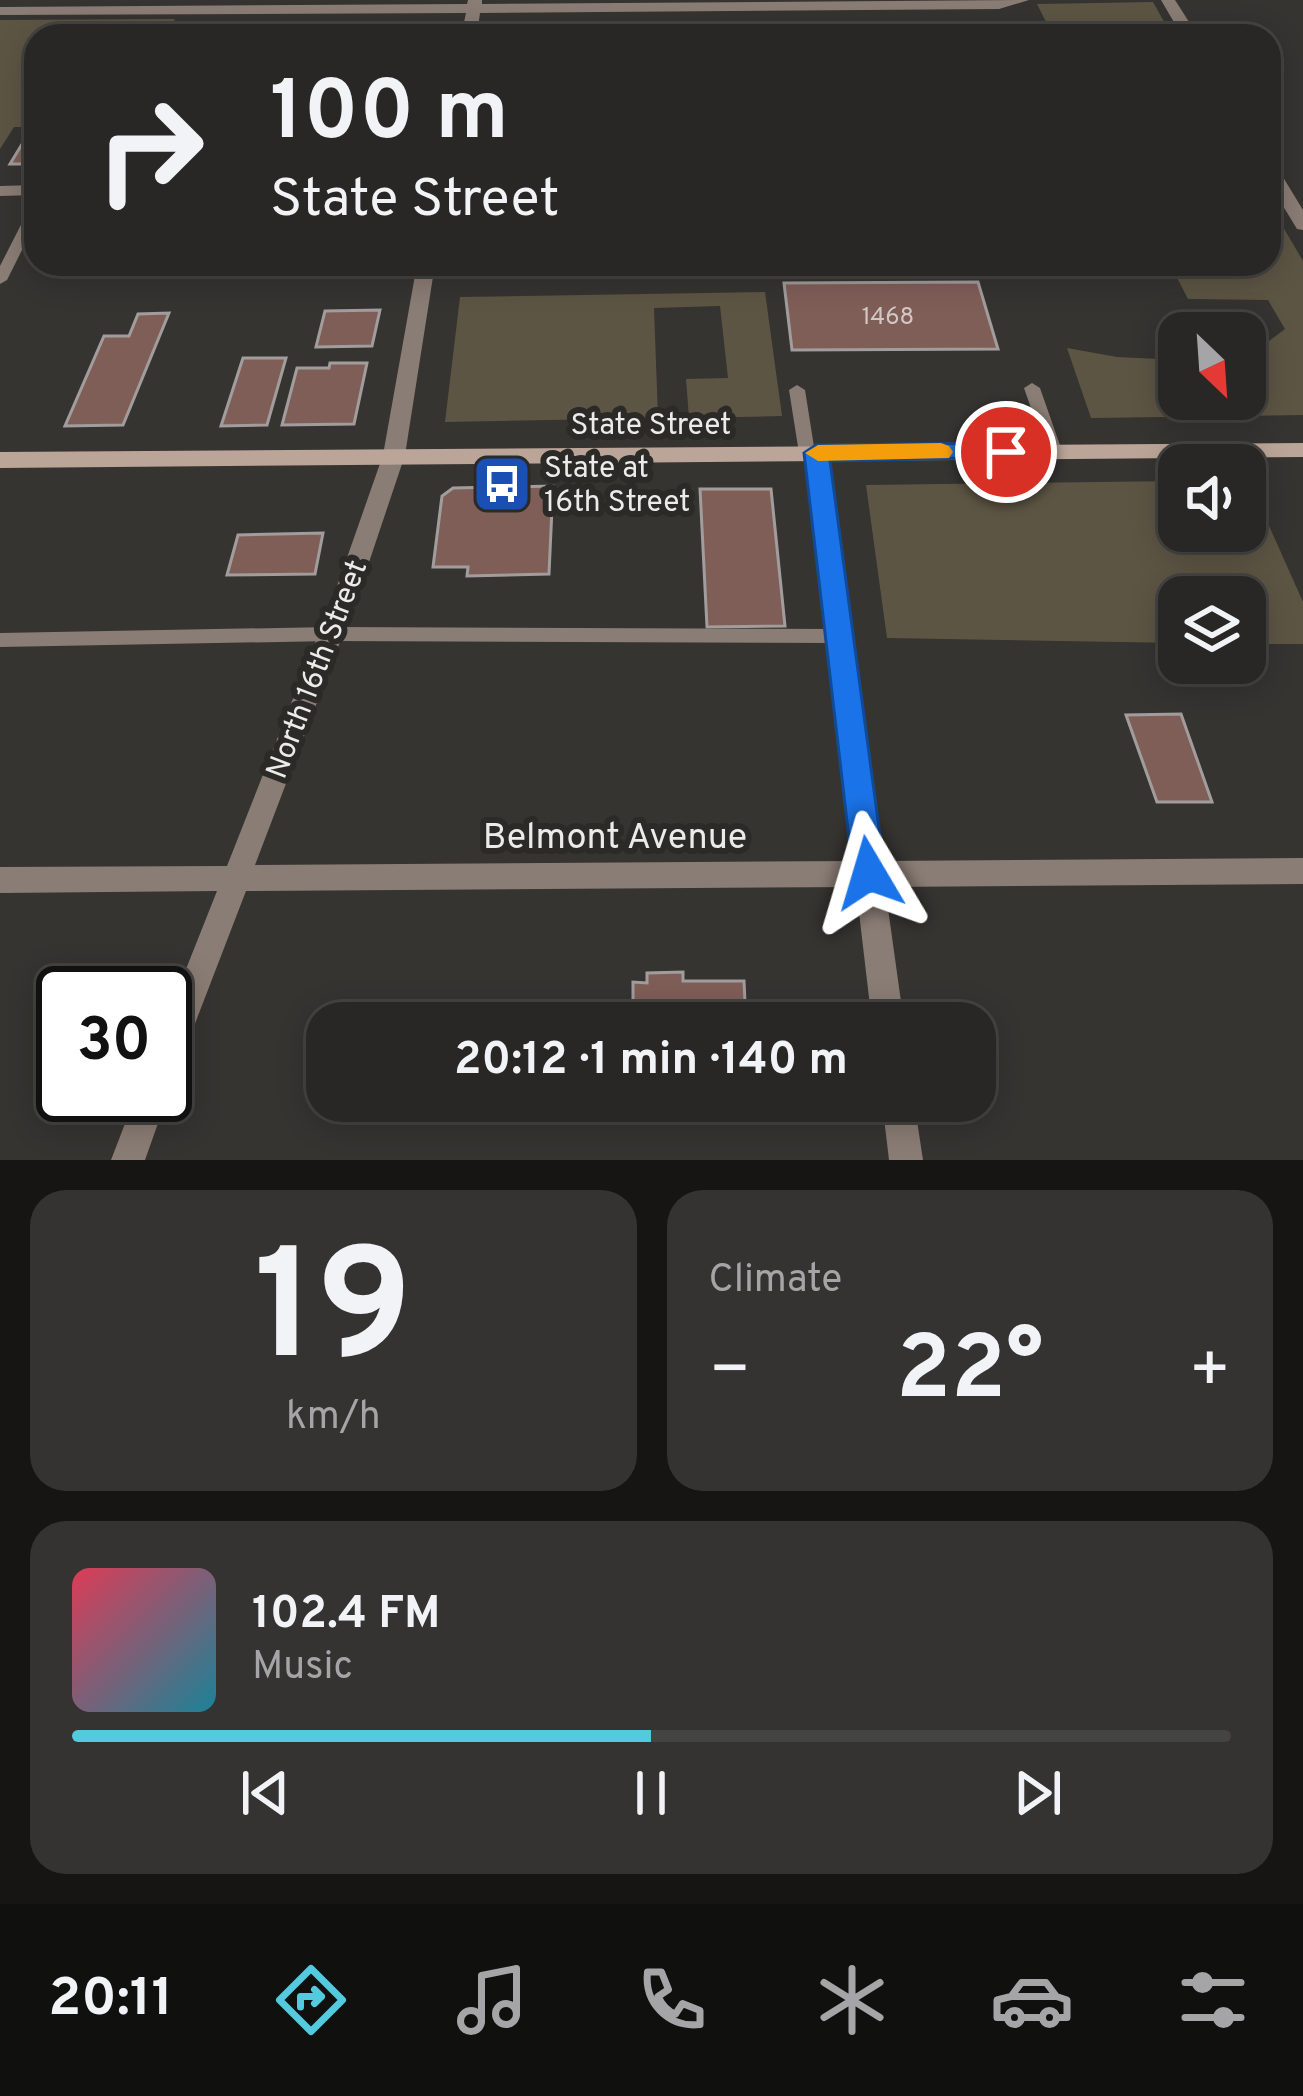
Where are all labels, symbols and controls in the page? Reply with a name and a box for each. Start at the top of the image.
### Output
text: 100 m [270,63,509,169]
icon: right [72,72,228,228]
text: State Street [270,167,560,236]
house number: 1468 [862,303,914,333]
north arrow [1158,312,1266,420]
map controls [1158,312,1266,684]
pin [955,401,1057,503]
street label: State Street [571,408,731,445]
icon: arrive [973,419,1039,485]
button: sound [1158,444,1266,552]
place label: State at 16th Street [544,451,690,522]
bus stop icon: State at 16th Street [471,453,533,515]
street label: North 16th Street [260,555,377,784]
button: layers [1158,576,1266,684]
position arrow [806,810,932,936]
street label: Belmont Avenue [483,816,747,862]
speed limit sign: 30 [36,966,192,1122]
text: 20:12 · 1 min · 140 m [454,1033,848,1090]
text: 19 [254,1217,412,1415]
text: Climate [709,1257,842,1306]
text: 22° [896,1317,1044,1430]
text: − [709,1332,751,1415]
text: + [1188,1332,1231,1415]
text: km/h [286,1394,381,1443]
text: 102.4 FM [252,1587,440,1644]
text: Music [252,1644,353,1693]
icon: previous [232,1760,298,1826]
icon: pause [618,1760,684,1826]
icon: next [1005,1760,1071,1826]
icon: directions [269,1958,353,2042]
icon: music [450,1958,534,2042]
icon: phone [630,1958,714,2042]
icon: climate [810,1958,894,2042]
icon: car [990,1958,1074,2042]
icon: filters [1171,1958,1255,2042]
text: 20:11 [48,1966,173,2035]

